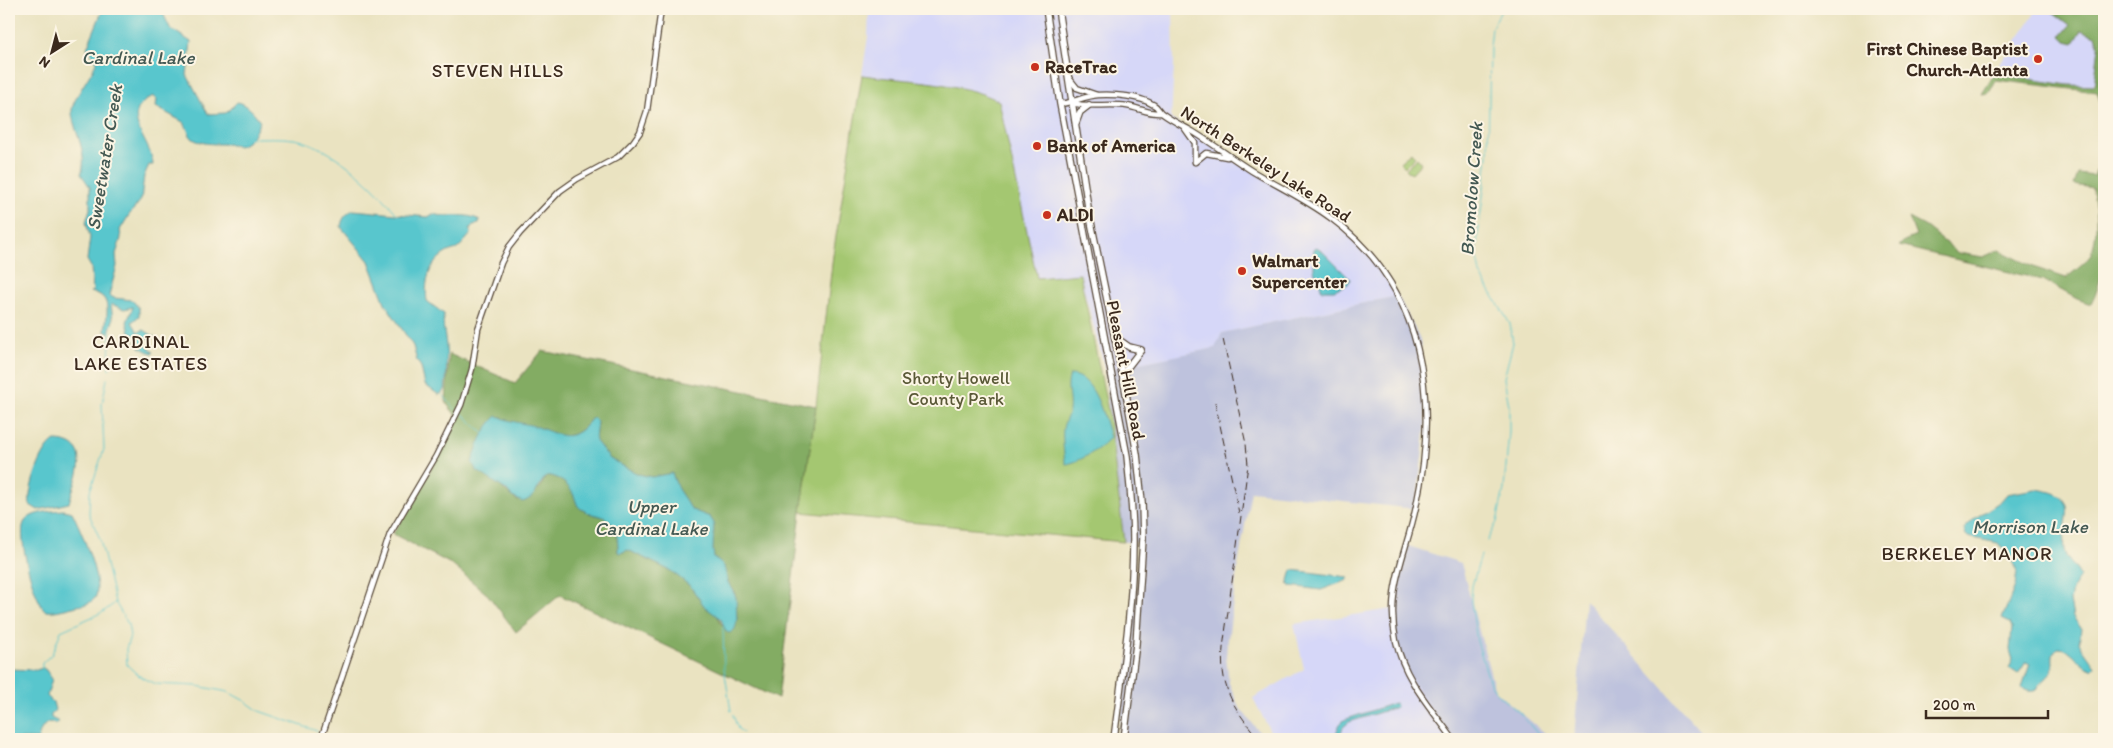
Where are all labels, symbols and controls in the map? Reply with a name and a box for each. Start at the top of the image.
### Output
north arrow [28,28,78,78]
place label: First Chinese Baptist Church-Atlanta [1867,38,2028,81]
water label: Cardinal Lake [81,46,196,69]
text: N [36,52,53,72]
marker: First Chinese Baptist Church-Atlanta [2032,53,2044,65]
place label: RaceTrac [1045,56,1117,78]
district label: STEVEN HILLS [432,59,564,82]
marker: RaceTrac [1029,61,1041,73]
water label: Sweetwater Creek [82,82,128,231]
street label: North Berkeley Lake Road [1177,101,1356,227]
water label: Bromolow Creek [1455,120,1488,257]
place label: Bank of America [1047,135,1176,157]
marker: Bank of America [1031,140,1043,152]
place label: ALDI [1056,204,1094,226]
marker: ALDI [1041,209,1053,221]
place label: Walmart Supercenter [1252,250,1348,293]
marker: Walmart Supercenter [1236,265,1248,277]
street label: Pleasant Hill Road [1102,298,1150,442]
district label: CARDINAL LAKE ESTATES [74,330,208,375]
park label: Shorty Howell County Park [902,367,1010,410]
water label: Upper Cardinal Lake [594,495,709,540]
water label: Morrison Lake [1972,515,2089,538]
district label: BERKELEY MANOR [1881,542,2053,565]
scale bar [1926,688,2048,720]
text: 200 m [1933,696,1976,714]

